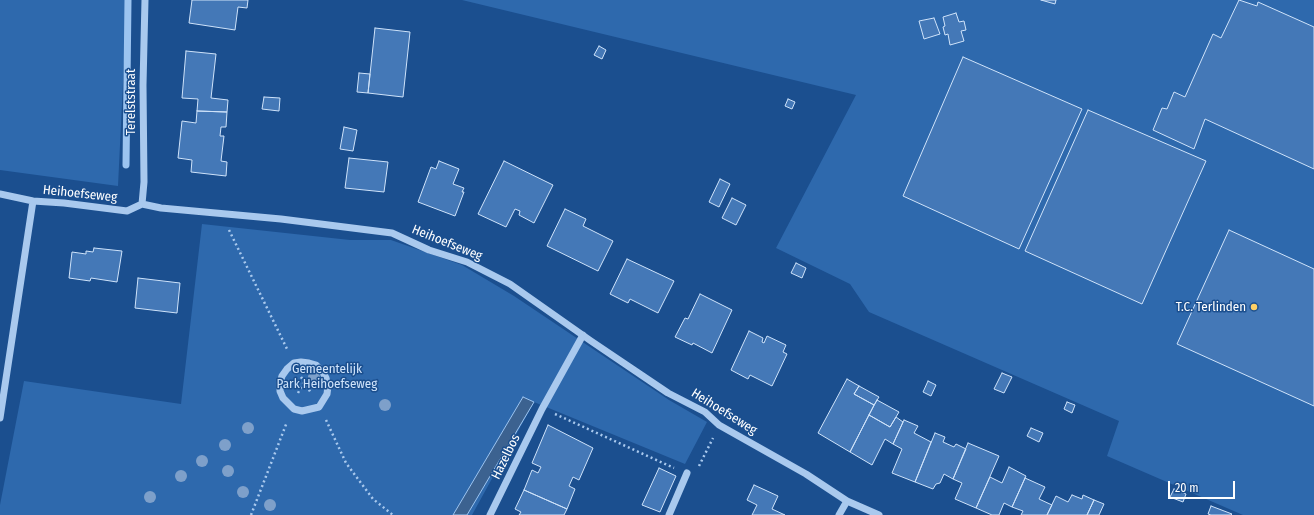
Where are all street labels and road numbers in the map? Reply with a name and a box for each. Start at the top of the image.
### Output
street label: Terelststraat [123,69,139,135]
street label: Heihoefseweg [42,182,118,206]
street label: Heihoefseweg [409,222,485,264]
street label: Heihoefseweg [688,386,760,438]
street label: Hazelbos [488,432,524,482]

